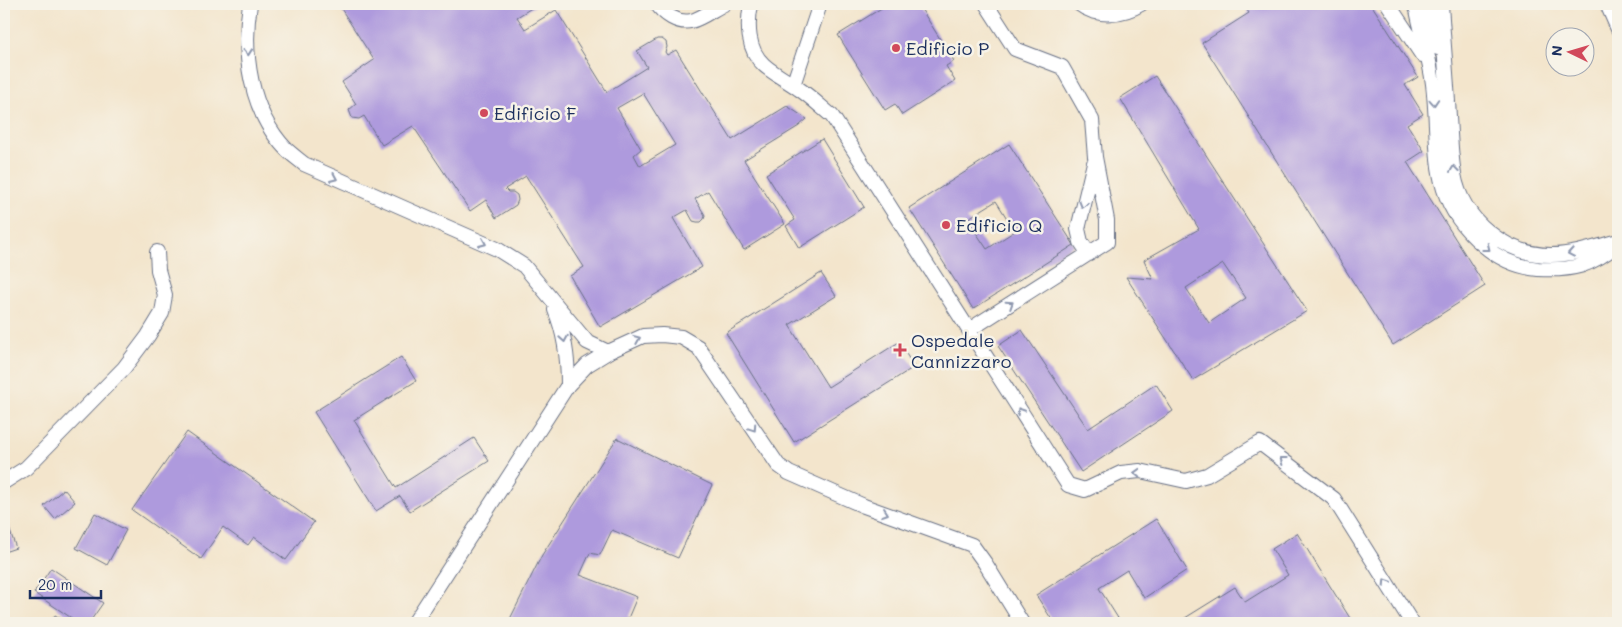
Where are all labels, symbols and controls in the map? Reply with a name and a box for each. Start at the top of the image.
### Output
north arrow [1544,28,1594,78]
place label: Edificio P [906,36,989,60]
marker: Edificio P [890,42,902,54]
text: N [1547,45,1566,57]
one-way arrow [242,48,253,56]
one-way arrow [1429,99,1440,107]
place label: Edificio F [494,101,576,125]
marker: Edificio F [478,107,490,119]
one-way arrow [1449,164,1460,172]
one-way arrow [329,171,338,182]
one-way arrow [1078,200,1089,209]
place label: Edificio Q [956,213,1042,237]
marker: Edificio Q [940,219,952,231]
one-way arrow [478,236,487,247]
one-way arrow [1481,243,1490,251]
one-way arrow [1567,248,1576,258]
one-way arrow [1005,301,1014,310]
place label: Ospedale Cannizzaro [911,328,1012,373]
one-way arrow [632,334,641,345]
one-way arrow [559,335,569,344]
marker: Ospedale Cannizzaro [893,343,907,357]
one-way arrow [1017,407,1026,416]
one-way arrow [747,422,756,432]
one-way arrow [1280,457,1289,465]
one-way arrow [1133,467,1141,478]
one-way arrow [880,507,889,517]
scale bar [30,567,101,599]
text: 20 m [38,574,72,594]
one-way arrow [1382,578,1392,587]

